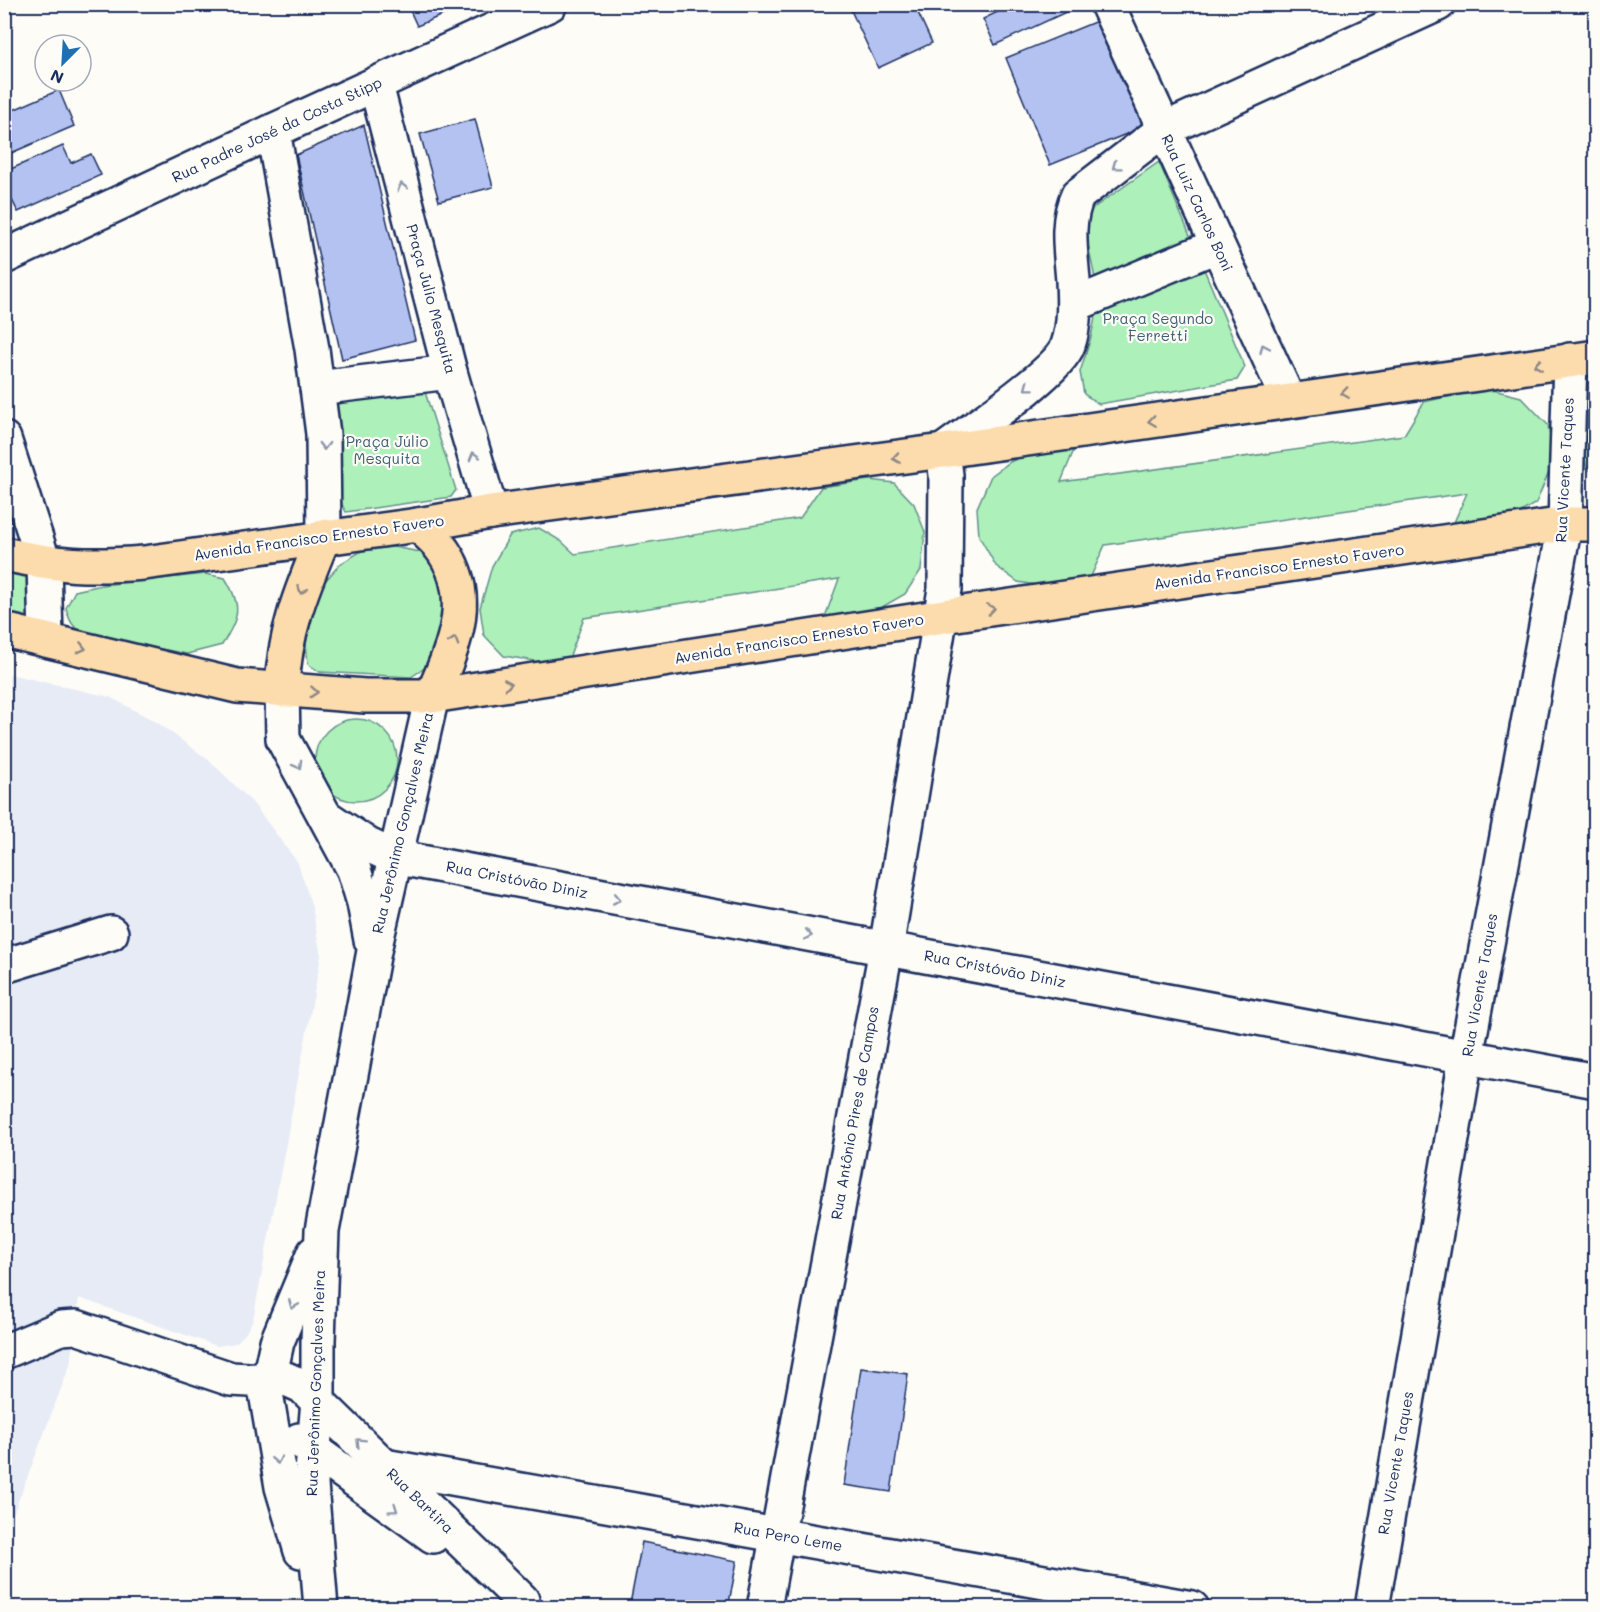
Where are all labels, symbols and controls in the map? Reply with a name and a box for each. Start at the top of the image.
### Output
north arrow [33,33,93,93]
text: N [47,65,67,89]
street label: Rua Padre José da Costa Stipp [168,72,385,187]
street label: Rua Luiz Carlos Boni [1157,131,1239,274]
one-way arrow [1112,158,1123,169]
one-way arrow [397,182,410,192]
street label: Praça Julio Mesquita [402,222,462,376]
park label: Praça Segundo Ferretti [1103,308,1213,345]
one-way arrow [1259,344,1271,355]
one-way arrow [1533,358,1543,371]
one-way arrow [1024,380,1035,391]
one-way arrow [1340,387,1349,399]
street label: Rua Vicente Taques [1550,397,1578,543]
one-way arrow [1147,415,1156,427]
park label: Praça Júlio Mesquita [346,431,428,468]
one-way arrow [317,442,330,451]
one-way arrow [469,451,481,462]
one-way arrow [892,451,901,463]
street label: Avenida Francisco Ernesto Favero [193,510,445,564]
street label: Avenida Francisco Ernesto Favero [1153,539,1405,593]
one-way arrow [296,584,309,595]
one-way arrow [987,604,996,616]
street label: Avenida Francisco Ernesto Favero [673,608,925,668]
one-way arrow [447,636,459,647]
one-way arrow [77,641,87,654]
one-way arrow [503,678,513,690]
one-way arrow [310,685,319,698]
street label: Rua Jerônimo Gonçalves Meira [367,710,437,935]
one-way arrow [290,759,302,770]
street label: Rua Cristóvão Diniz [445,855,590,903]
one-way arrow [611,892,621,905]
street label: Rua Vicente Taques [1457,911,1501,1058]
one-way arrow [803,928,813,941]
street label: Rua Cristóvão Diniz [923,944,1068,992]
street label: Rua Antônio Pires de Campos [825,1005,883,1221]
street label: Rua Jerônimo Gonçalves Meira [301,1269,329,1497]
one-way arrow [288,1298,300,1309]
street label: Rua Vicente Taques [1373,1389,1417,1536]
one-way arrow [356,1438,367,1449]
one-way arrow [270,1454,283,1464]
street label: Rua Bartira [383,1463,459,1537]
one-way arrow [388,1501,399,1512]
street label: Rua Pero Leme [732,1517,844,1555]

